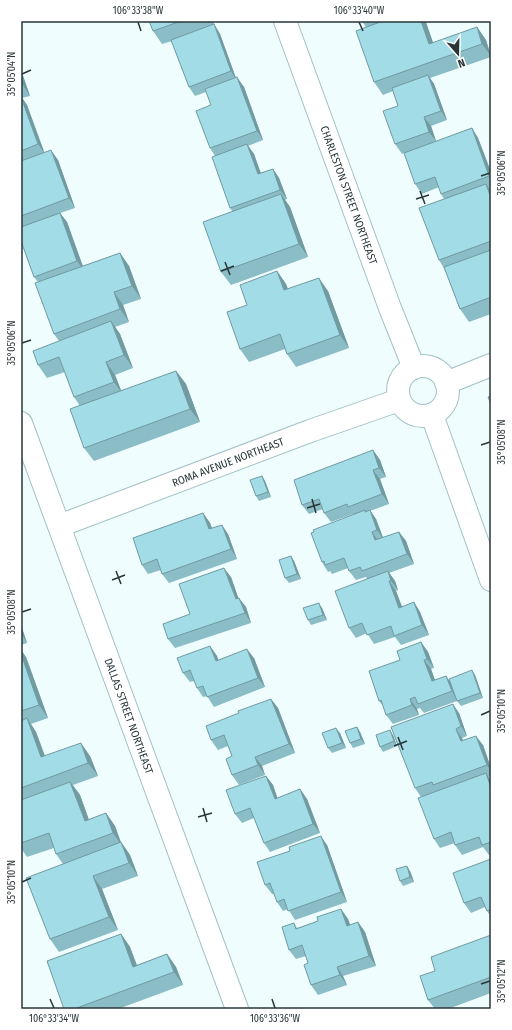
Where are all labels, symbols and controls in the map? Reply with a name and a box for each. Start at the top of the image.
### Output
text: 106°33'38"W [113,5,164,17]
text: 106°33'40"W [334,5,385,17]
north arrow [438,34,478,74]
text: 35°05'04"N [6,52,18,96]
text: N [456,56,467,70]
street label: CHARLESTON STREET NORTHEAST [317,124,380,267]
text: 35°05'06"N [496,151,508,195]
text: 35°05'06"N [6,321,18,365]
text: 35°05'08"N [496,419,508,465]
street label: ROMA AVENUE NORTHEAST [170,435,287,490]
text: 35°05'08"N [6,589,18,635]
street label: DALLAS STREET NORTHEAST [102,656,156,777]
text: 35°05'10"N [496,689,508,733]
text: 35°05'10"N [6,860,18,904]
text: 35°05'12"N [496,959,508,1003]
text: 106°33'34"W [29,1013,79,1025]
text: 106°33'36"W [250,1013,301,1025]

